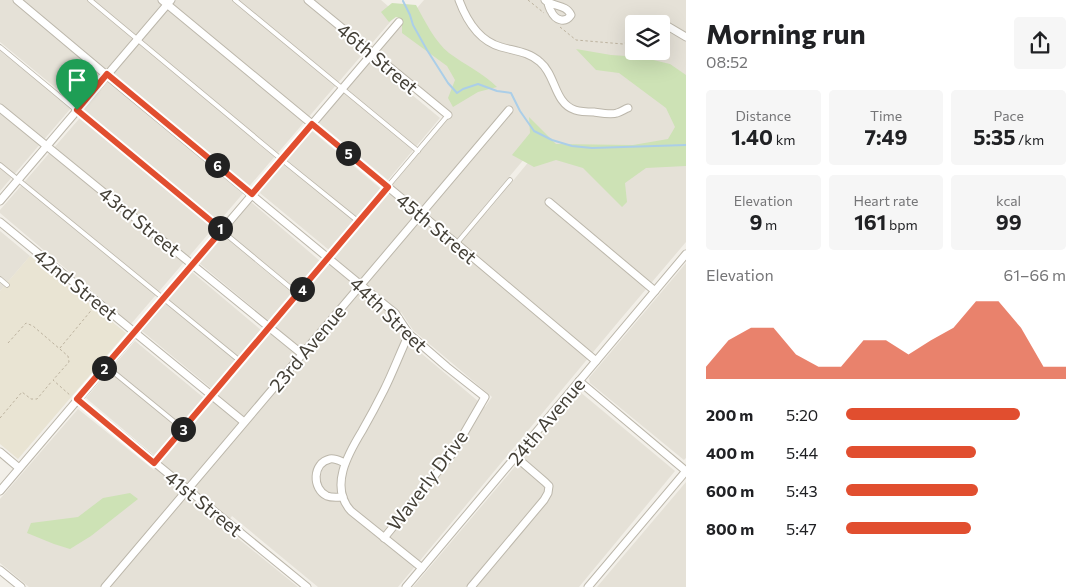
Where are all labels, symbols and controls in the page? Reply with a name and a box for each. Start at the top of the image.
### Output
map controls [625,15,670,60]
button: layers [625,15,670,60]
text: Morning run [706,16,866,50]
street label: 46th Street [333,17,423,99]
button: share [1014,17,1066,69]
text: 08:52 [706,52,748,71]
pin [56,59,98,110]
icon: arrive [63,66,91,94]
text: Distance [736,107,791,124]
text: Time [870,107,902,124]
text: Pace [993,107,1024,124]
text: 1.40 [731,124,773,149]
text: 7:49 [865,124,907,149]
text: 5:35 [973,124,1015,149]
text: km [773,131,795,148]
text: /km [1015,131,1044,148]
pin: 5 [336,140,360,166]
text: 5 [344,145,353,162]
pin: 6 [204,152,230,178]
text: 6 [213,157,222,174]
street label: 43rd Street [95,181,185,261]
street label: 45th Street [392,188,482,269]
text: Elevation [734,192,793,209]
text: Heart rate [853,192,919,209]
text: kcal [996,192,1021,209]
text: 9 [749,209,762,234]
text: 161 [854,209,886,234]
text: 99 [996,209,1022,234]
pin: 1 [208,216,232,240]
text: m [762,216,777,233]
text: bpm [886,216,918,233]
text: 1 [217,220,224,237]
street label: 42nd Street [30,243,123,325]
text: Elevation [706,265,774,284]
text: 61–66 m [1004,265,1066,284]
street label: 44th Street [345,271,433,357]
pin: 4 [290,276,314,302]
text: 4 [298,281,307,298]
street label: 23rd Avenue [264,300,350,396]
pin: 2 [92,356,116,380]
text: 2 [101,360,108,377]
street label: 24th Avenue [503,373,589,469]
text: 200 m [706,405,753,424]
text: 5:20 [786,405,818,424]
pin: 3 [170,416,196,442]
text: 3 [179,421,188,438]
street label: Waverly Drive [382,425,472,535]
text: 400 m [706,443,754,462]
text: 5:44 [786,443,818,462]
street label: 41st Street [161,465,247,541]
text: 600 m [706,481,754,500]
text: 5:43 [786,481,818,500]
text: 800 m [706,519,754,538]
text: 5:47 [786,519,817,538]

